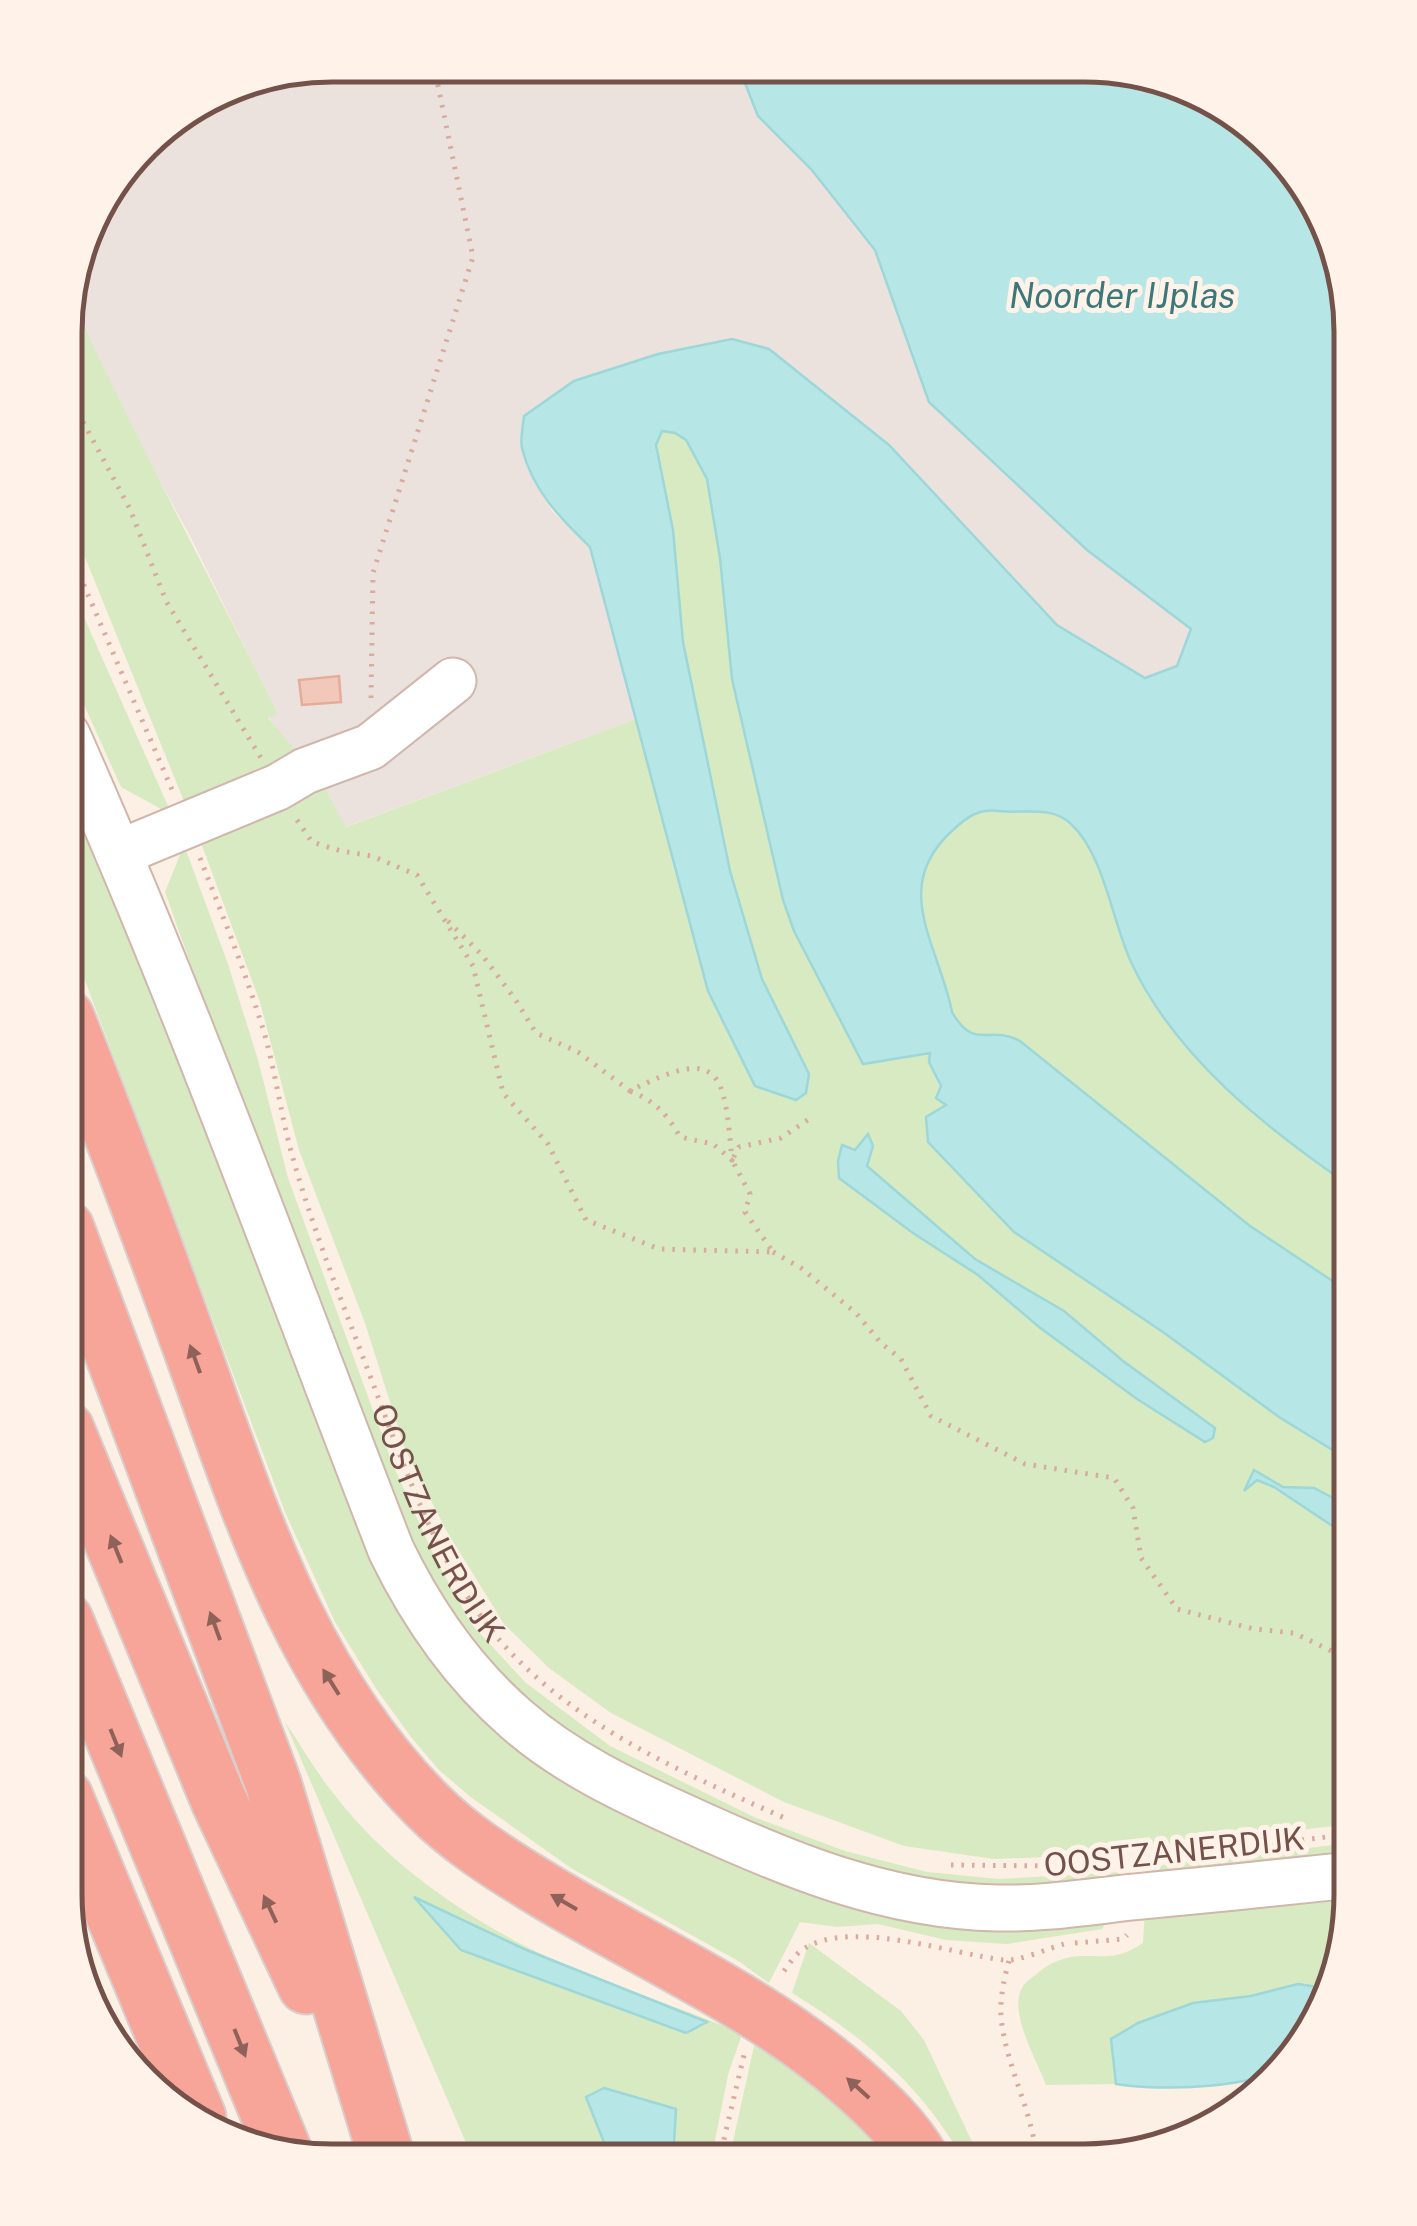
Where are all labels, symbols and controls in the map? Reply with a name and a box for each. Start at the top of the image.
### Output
water label: Noorder IJplas [1009,275,1235,316]
one-way arrow [187,1343,202,1373]
street label: OOSTZANERDIJK [364,1398,512,1649]
one-way arrow [107,1534,123,1564]
one-way arrow [207,1610,222,1640]
one-way arrow [322,1668,340,1696]
one-way arrow [108,1728,124,1757]
street label: OOSTZANERDIJK [1042,1819,1306,1884]
one-way arrow [261,1894,278,1923]
one-way arrow [550,1894,578,1912]
one-way arrow [232,2028,248,2058]
one-way arrow [846,2077,871,2099]

